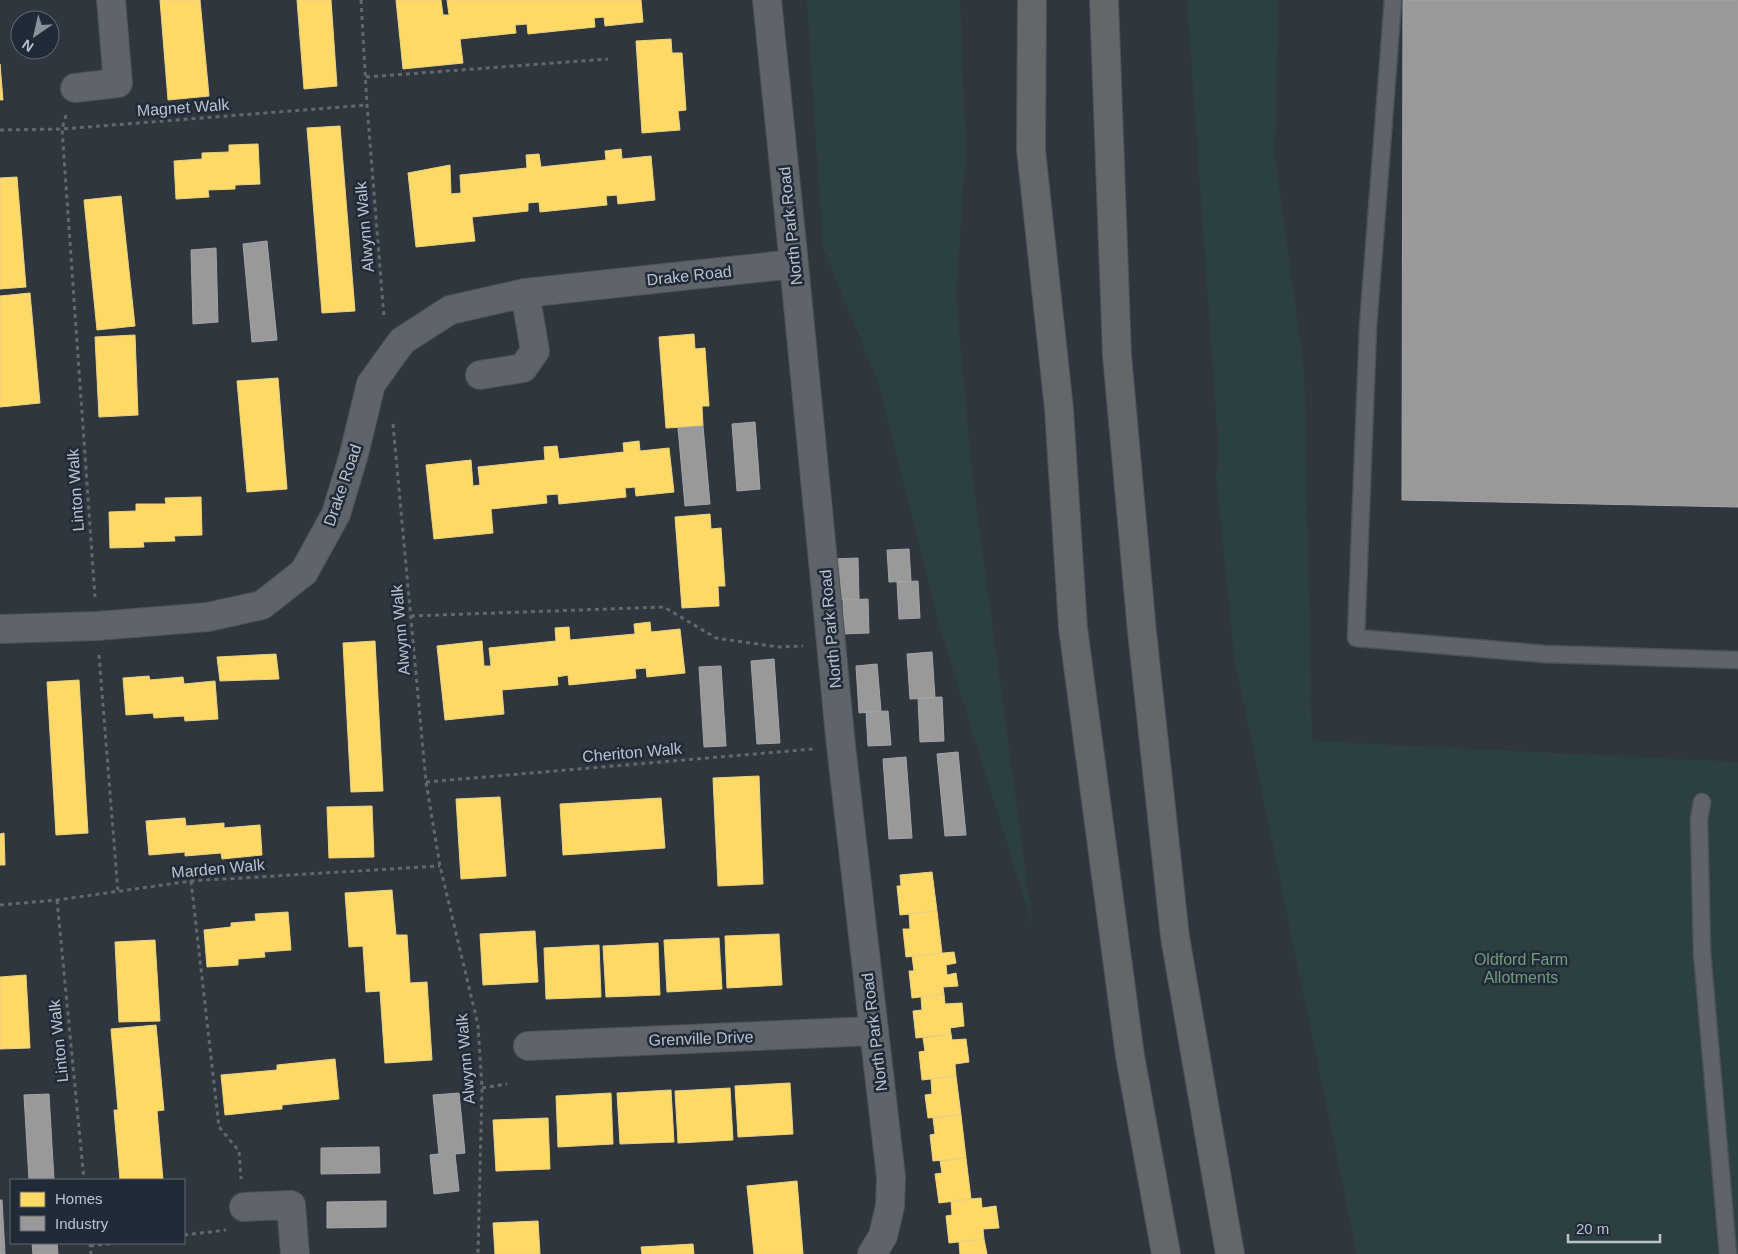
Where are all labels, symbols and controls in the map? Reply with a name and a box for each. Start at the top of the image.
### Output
north arrow [10,10,60,60]
text: N [19,36,36,55]
street label: Magnet Walk [136,96,231,119]
street label: North Park Road [776,166,805,286]
street label: Alwynn Walk [352,180,377,273]
street label: Drake Road [646,263,732,288]
street label: Drake Road [321,442,364,528]
street label: Linton Walk [64,447,87,532]
street label: North Park Road [817,569,844,689]
street label: Alwynn Walk [388,583,413,676]
street label: Cheriton Walk [582,740,684,765]
street label: Marden Walk [171,856,266,881]
park label: Oldford Farm Allotments [1474,951,1568,986]
street label: North Park Road [859,972,890,1092]
street label: Linton Walk [46,998,71,1083]
street label: Alwynn Walk [453,1012,478,1105]
street label: Grenville Drive [648,1028,754,1049]
legend [10,1179,185,1244]
text: Homes [55,1190,103,1207]
scale bar [1568,1212,1660,1244]
text: Industry [55,1215,109,1232]
text: 20 m [1576,1220,1609,1237]

